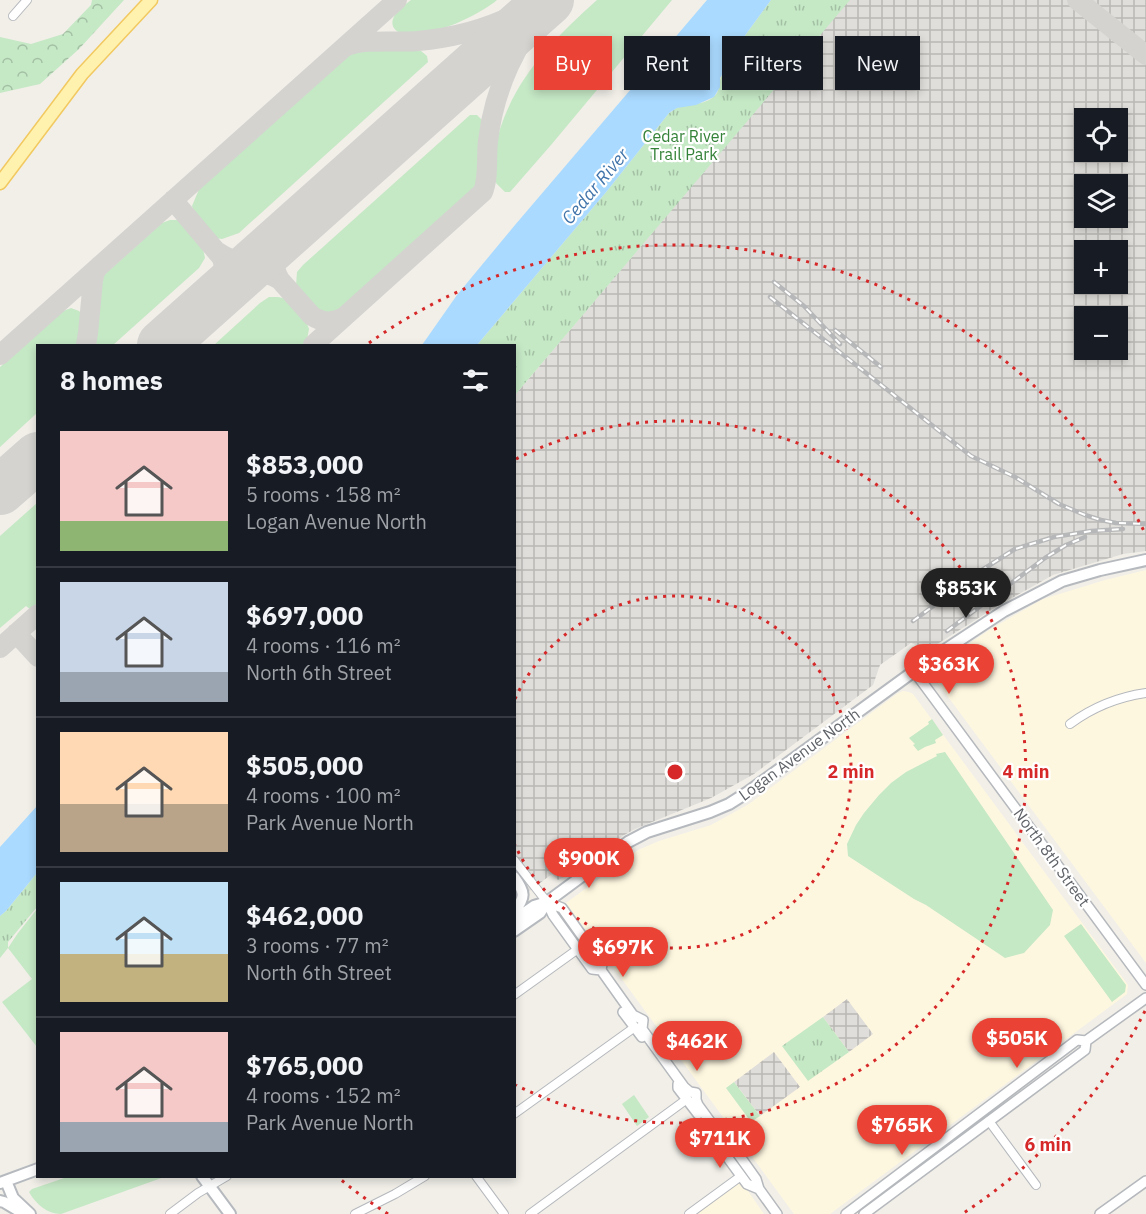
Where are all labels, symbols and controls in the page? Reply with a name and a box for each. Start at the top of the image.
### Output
chip: Buy [534,36,612,90]
chip: Rent [624,36,710,90]
chip: Filters [722,36,823,90]
chip: New [835,36,920,90]
map controls [1074,108,1128,360]
button: locate [1074,108,1128,162]
park label: Cedar River Trail Park [643,126,726,164]
water label: Cedar River [557,143,634,229]
button: layers [1074,174,1128,228]
button: + [1074,240,1128,294]
button: − [1074,306,1128,360]
text: 8 homes [60,363,163,397]
icon: filters [459,364,492,397]
text: $853,000 [246,447,363,481]
icon: home [108,455,180,527]
text: 5 rooms · 158 m² [246,481,401,508]
text: Logan Avenue North [246,508,427,535]
pin: $853K [924,568,1008,619]
text: $853K [935,574,997,601]
text: $697,000 [246,598,363,632]
icon: home [108,606,180,678]
text: 4 rooms · 116 m² [246,632,401,659]
pin: $363K [907,644,991,695]
text: $363K [918,650,980,677]
text: North 6th Street [246,659,392,686]
street label: Logan Avenue North [735,703,863,805]
text: $505,000 [246,748,363,782]
icon: home [108,756,180,828]
text: 2 min [827,760,875,783]
text: 4 min [1002,760,1050,783]
centre of rings [665,762,685,782]
text: 4 rooms · 100 m² [246,782,401,809]
street label: North 8th Street [1010,804,1094,910]
text: Park Avenue North [246,809,414,836]
pin: $900K [547,838,631,889]
text: $900K [558,844,620,871]
text: $462,000 [246,898,363,932]
icon: home [108,906,180,978]
pin: $697K [581,927,665,978]
text: 3 rooms · 77 m² [246,932,389,959]
text: $697K [592,933,654,960]
text: North 6th Street [246,959,392,986]
pin: $505K [975,1018,1059,1069]
pin: $462K [655,1021,739,1072]
text: $505K [986,1024,1048,1051]
text: $462K [666,1027,728,1054]
text: $765,000 [246,1048,363,1082]
icon: home [108,1056,180,1128]
text: 4 rooms · 152 m² [246,1082,401,1109]
pin: $765K [860,1105,944,1156]
text: Park Avenue North [246,1109,414,1136]
text: $765K [871,1111,933,1138]
pin: $711K [678,1118,762,1169]
text: $711K [689,1124,751,1151]
text: 6 min [1024,1133,1072,1156]

